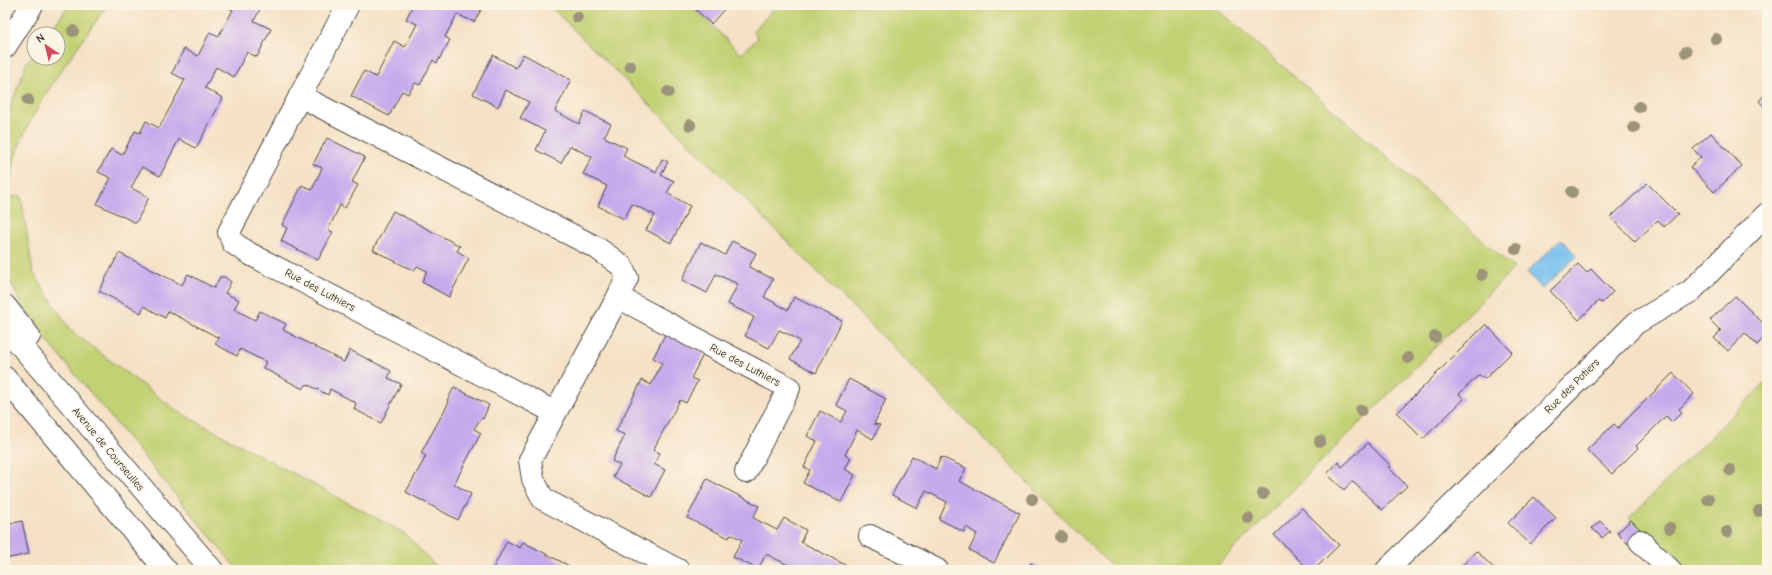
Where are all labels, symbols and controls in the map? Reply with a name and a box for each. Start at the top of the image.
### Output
north arrow [26,26,66,66]
text: N [34,31,47,46]
street label: Rue des Luthiers [283,266,358,314]
street label: Rue des Luthiers [708,341,783,389]
street label: Rue des Potiers [1542,355,1603,416]
street label: Avenue de Courseulles [69,404,147,494]

